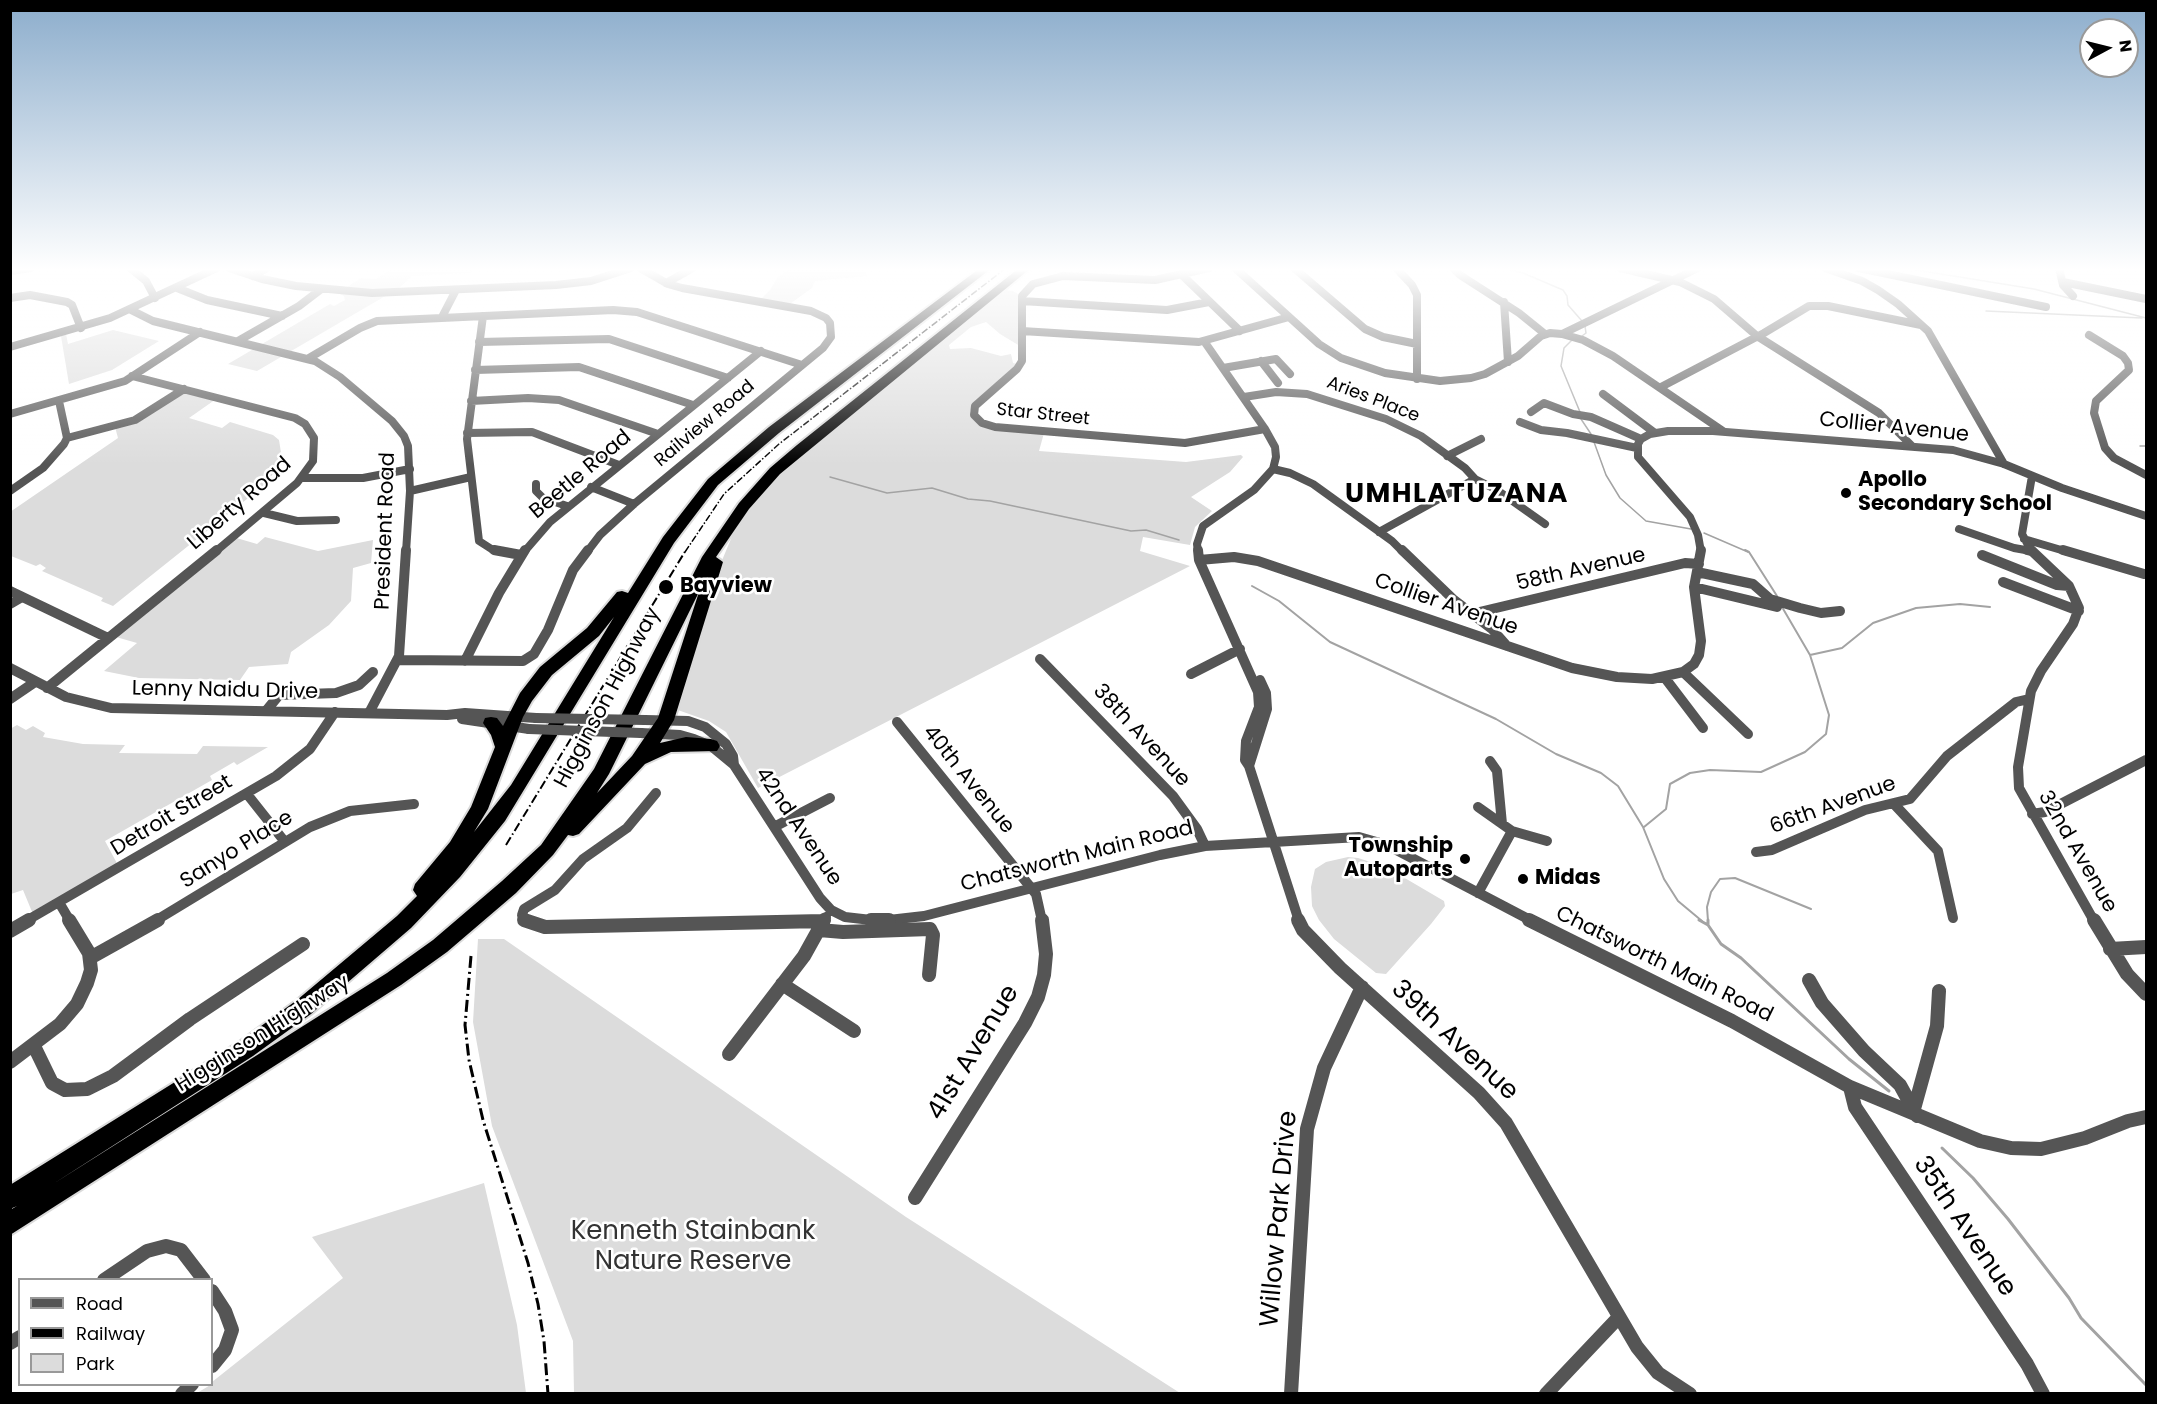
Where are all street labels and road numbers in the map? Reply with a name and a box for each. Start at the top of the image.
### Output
street label: Aries Place [1324,372,1422,428]
street label: Railview Road [651,376,759,472]
street label: Star Street [995,399,1091,431]
street label: Collier Avenue [1818,408,1970,448]
street label: Beetle Road [525,425,637,525]
street label: Liberty Road [183,452,297,556]
street label: President Road [371,452,401,610]
street label: 58th Avenue [1514,543,1648,597]
street label: Collier Avenue [1371,569,1521,641]
street label: Higginson Highway [550,603,666,793]
street label: Lenny Naidu Drive [132,677,318,705]
street label: 38th Avenue [1087,679,1195,793]
street label: 40th Avenue [917,721,1019,839]
street label: 42nd Avenue [749,763,847,891]
street label: Detroit Street [107,770,237,862]
street label: 66th Avenue [1767,772,1899,840]
street label: 32nd Avenue [2032,787,2122,917]
street label: Sanyo Place [176,805,298,895]
street label: Chatsworth Main Road [958,816,1196,898]
street label: Chatsworth Main Road [1551,901,1777,1029]
street label: Higginson Highway [171,970,355,1098]
street label: 39th Avenue [1384,974,1524,1108]
street label: 41st Avenue [921,980,1027,1126]
street label: Willow Park Drive [1255,1109,1305,1329]
street label: 35th Avenue [1906,1151,2022,1303]

